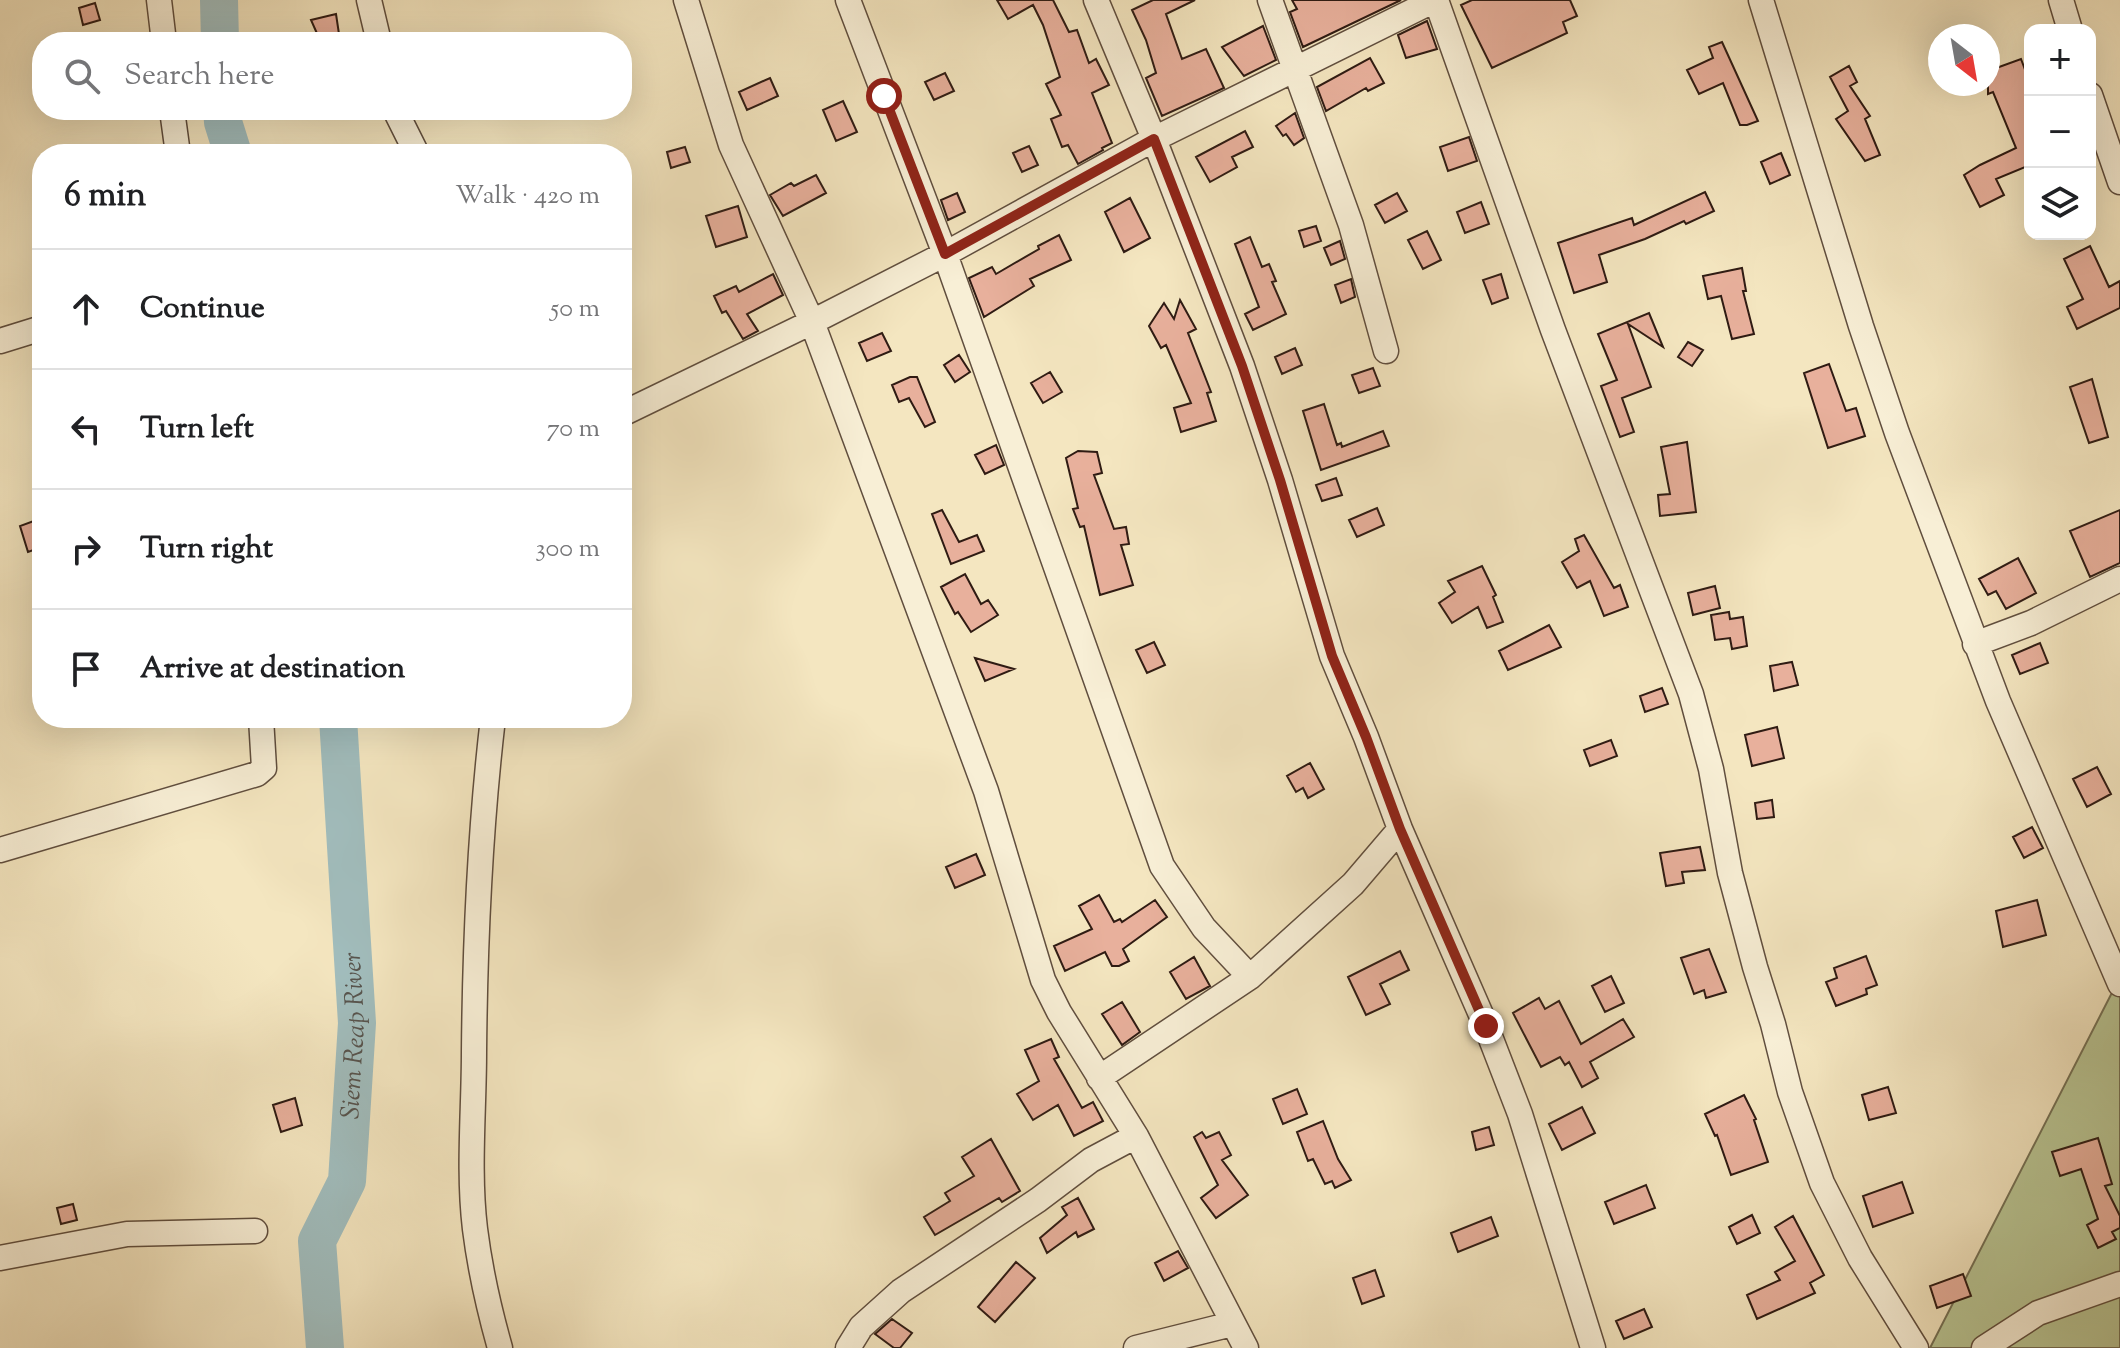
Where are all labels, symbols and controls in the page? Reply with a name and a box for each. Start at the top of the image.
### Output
north arrow [1928,24,2000,96]
map controls [2024,24,2096,240]
button: + [2024,24,2096,96]
search box [32,32,632,120]
icon: search [60,54,104,98]
text: Search here [124,55,274,98]
route start [866,78,902,114]
button: − [2024,96,2096,168]
button: layers [2024,168,2096,240]
text: 6 min [64,172,146,221]
text: Walk · 420 m [455,178,600,215]
icon: ahead [64,287,108,331]
text: Continue [140,288,265,331]
text: 50 m [550,291,600,328]
icon: left [64,407,108,451]
text: Turn left [140,408,254,451]
text: 70 m [547,411,600,448]
icon: right [64,527,108,571]
text: Turn right [140,528,273,571]
text: 300 m [535,531,600,568]
icon: arrive [64,647,108,691]
text: Arrive at destination [140,648,405,691]
water label: Siem Reap River [332,951,376,1120]
route end [1468,1008,1504,1044]

